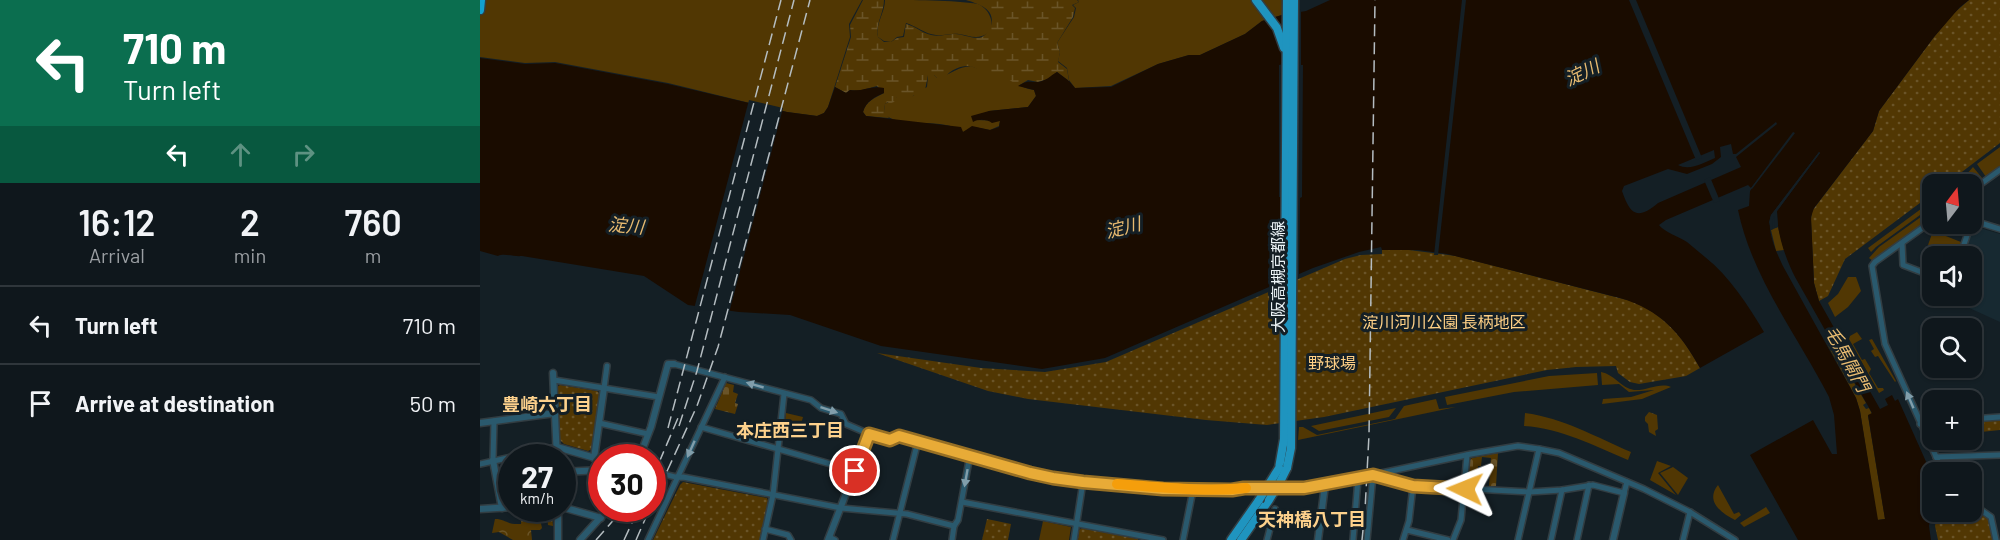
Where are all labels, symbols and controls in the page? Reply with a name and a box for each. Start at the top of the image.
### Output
text: 710 m [123,22,226,72]
icon: left [24,24,102,102]
water label: 淀川 [1561,53,1604,90]
text: Turn left [123,73,221,105]
icon: left [161,138,194,171]
icon: ahead [224,138,257,171]
icon: right [287,138,320,171]
north arrow [1922,174,1982,234]
map controls [1922,174,1982,522]
text: 16:12 [78,200,155,243]
text: 2 [240,200,260,243]
text: 760 [345,200,402,243]
water label: 淀川 [607,212,647,238]
water label: 淀川 [1103,212,1145,242]
street label: 大阪高槻京都線 [1268,221,1287,333]
text: Arrival [89,243,145,267]
text: min [234,243,266,267]
text: m [365,243,381,267]
button: sound [1922,246,1982,306]
icon: left [24,309,57,342]
text: Turn left [75,312,158,338]
text: 710 m [403,312,456,338]
park label: 淀川河川公園 長柄地区 [1362,312,1526,331]
button: search [1922,318,1982,378]
water label: 毛馬閘門 [1821,322,1876,398]
park label: 野球場 [1308,353,1356,372]
one-way arrow [745,380,764,390]
icon: arrive [24,387,57,420]
text: Arrive at destination [75,390,274,416]
text: 50 m [410,390,456,416]
button: + [1922,390,1982,450]
one-way arrow [1905,391,1914,409]
district label: 豊崎六丁目 [502,393,592,415]
one-way arrow [820,406,838,415]
district label: 本庄西三丁目 [736,419,844,441]
one-way arrow [686,440,696,458]
speed limit sign: 30 [588,444,666,522]
pin [829,445,880,496]
icon: arrive [838,454,871,487]
position arrow [1433,457,1497,521]
text: 27 [521,458,553,494]
button: − [1922,462,1982,522]
one-way arrow [961,469,970,488]
text: km/h [520,489,554,507]
district label: 天神橋八丁目 [1258,508,1366,530]

